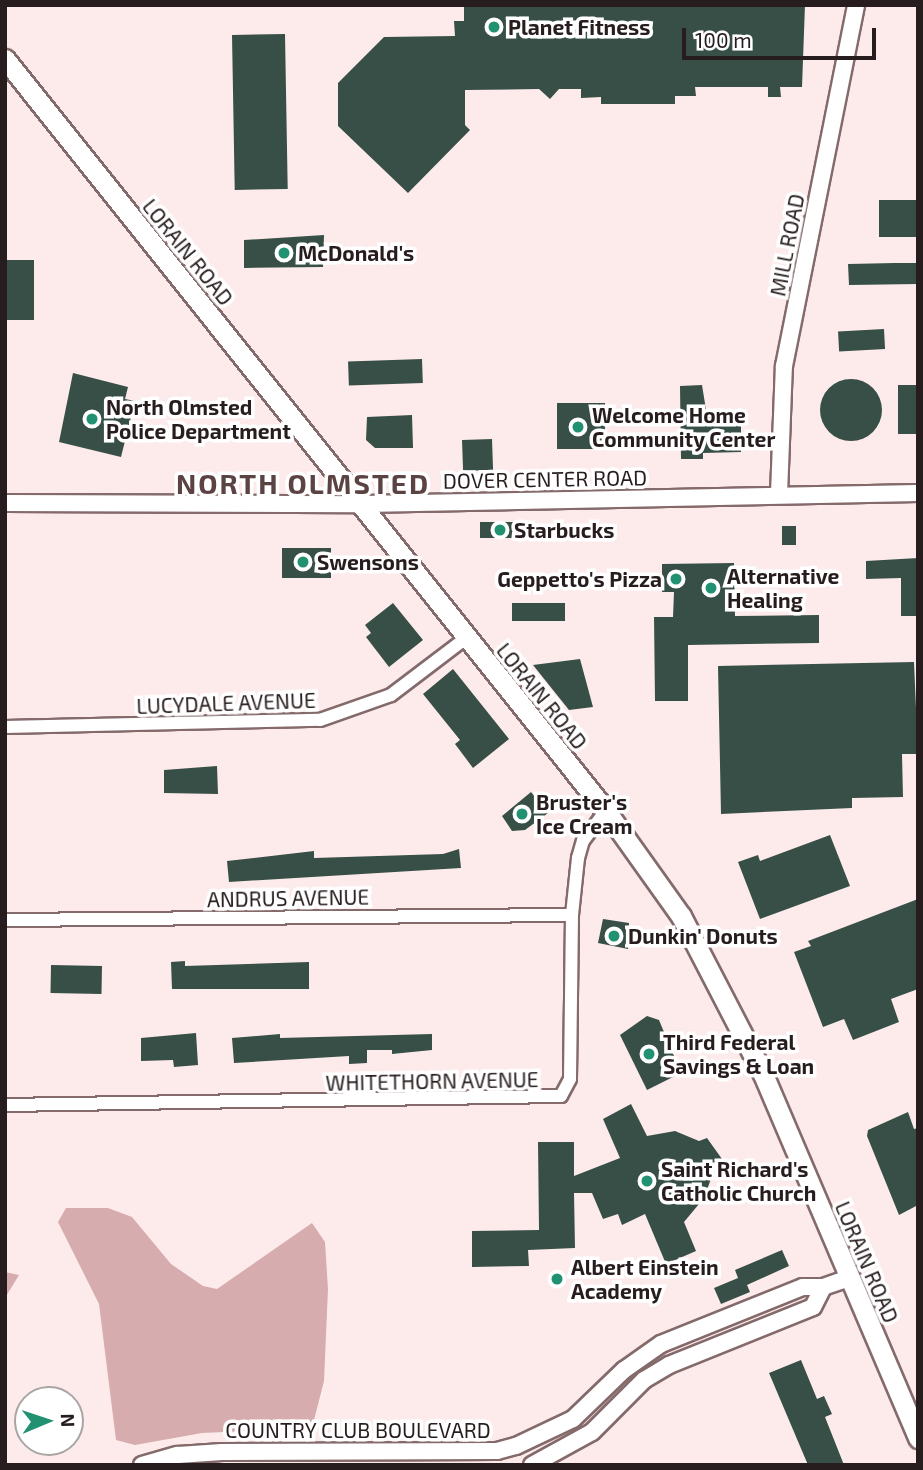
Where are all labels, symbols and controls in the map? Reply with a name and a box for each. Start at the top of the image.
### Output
place label: Planet Fitness [508,14,650,40]
scale bar [685,14,879,58]
marker: Planet Fitness [486,19,502,35]
text: 100 m [695,27,752,52]
street label: MILL ROAD [765,191,809,299]
street label: LORAIN ROAD [137,194,239,310]
place label: McDonald's [298,240,414,266]
marker: McDonald's [276,245,292,261]
place label: North Olmsted Police Department [106,394,291,444]
place label: Welcome Home Community Center [592,402,776,452]
marker: North Olmsted Police Department [84,411,100,427]
marker: Welcome Home Community Center [570,419,586,435]
street label: DOVER CENTER ROAD [443,465,647,493]
district label: NORTH OLMSTED [178,466,428,500]
place label: Starbucks [514,517,614,543]
marker: Starbucks [492,522,508,538]
place label: Swensons [317,549,419,575]
marker: Swensons [295,554,311,570]
place label: Alternative Healing [727,563,839,613]
place label: Geppetto's Pizza [497,566,662,592]
marker: Geppetto's Pizza [668,571,684,587]
marker: Alternative Healing [701,578,721,598]
street label: LORAIN ROAD [491,638,593,754]
street label: LUCYDALE AVENUE [136,687,316,719]
place label: Bruster's Ice Cream [536,789,633,839]
marker: Bruster's Ice Cream [514,806,530,822]
street label: ANDRUS AVENUE [206,884,370,912]
place label: Dunkin' Donuts [628,923,778,949]
marker: Dunkin' Donuts [606,928,622,944]
place label: Third Federal Savings & Loan [663,1029,814,1079]
marker: Third Federal Savings & Loan [641,1046,657,1062]
street label: WHITETHORN AVENUE [325,1067,539,1095]
place label: Saint Richard's Catholic Church [661,1156,816,1206]
marker: Saint Richard's Catholic Church [639,1173,655,1189]
street label: LORAIN ROAD [830,1197,904,1327]
place label: Albert Einstein Academy [571,1254,719,1304]
marker: Albert Einstein Academy [549,1271,565,1287]
north arrow [14,1386,84,1456]
text: N [57,1413,80,1428]
street label: COUNTRY CLUB BOULEVARD [225,1417,491,1443]

